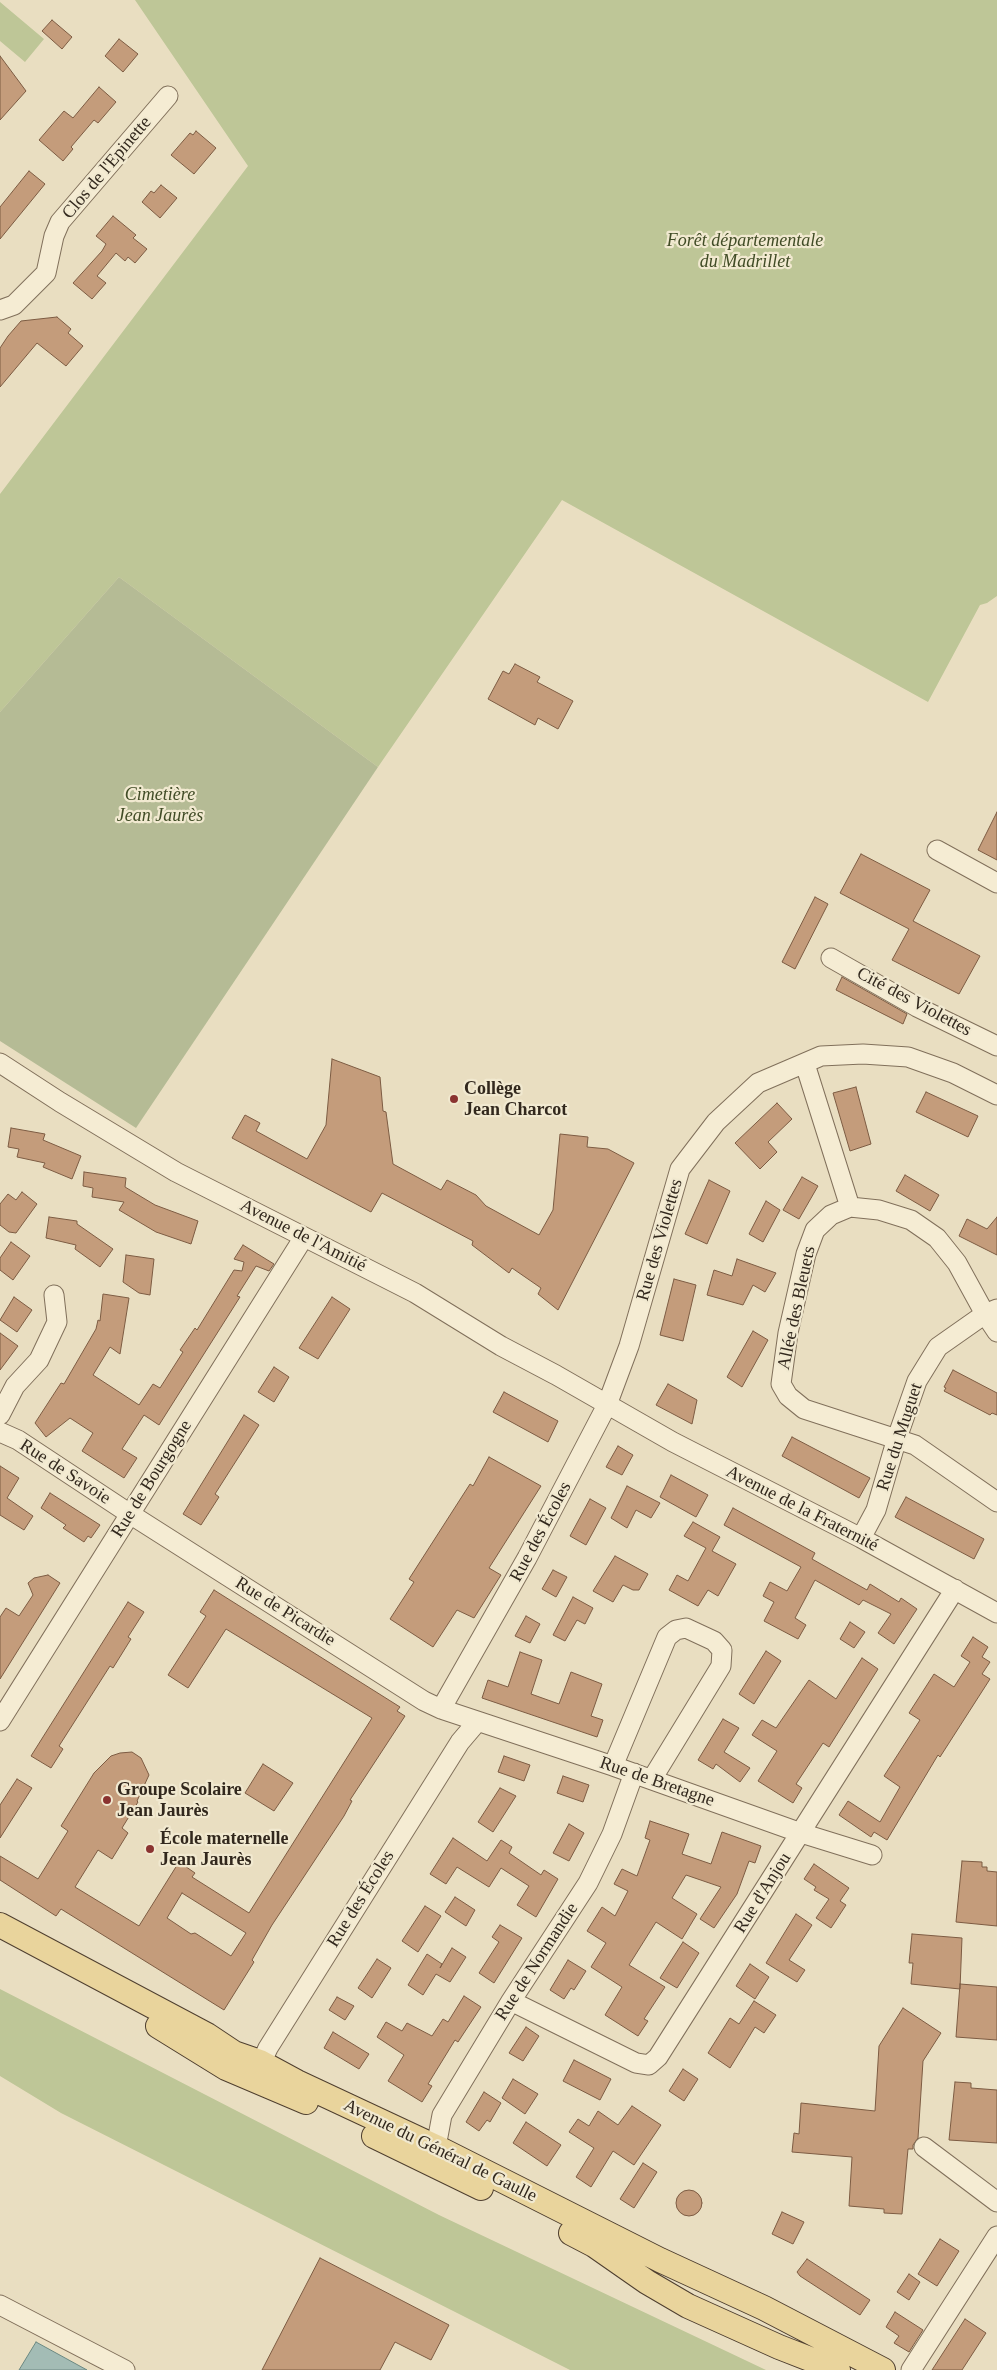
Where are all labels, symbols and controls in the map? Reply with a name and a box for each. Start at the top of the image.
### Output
street label: Clos de l'Epinette [58,112,156,224]
park label: Forêt départementale du Madrillet [667,230,823,272]
park label: Cimetière Jean Jaurès [117,784,203,826]
street label: Cité des Violettes [853,963,975,1041]
place label: Collège Jean Charcot [464,1078,567,1120]
marker: Collège Jean Charcot [448,1093,460,1105]
street label: Rue des Violettes [632,1177,688,1303]
street label: Avenue de l'Amitié [236,1195,370,1277]
street label: Allée des Bleuets [773,1244,821,1372]
street label: Rue du Muguet [872,1380,928,1494]
street label: Rue de Bourgogne [107,1416,197,1542]
street label: Rue de Savoie [16,1435,114,1509]
street label: Avenue de la Fraternité [722,1461,882,1557]
street label: Rue des Écoles [506,1478,576,1586]
street label: Rue de Picardie [231,1573,339,1651]
street label: Rue de Bretagne [597,1752,717,1812]
place label: Groupe Scolaire Jean Jaurès [117,1779,242,1822]
marker: Groupe Scolaire Jean Jaurès [101,1794,113,1806]
place label: École maternelle Jean Jaurès [160,1828,288,1870]
marker: École maternelle Jean Jaurès [144,1843,156,1855]
street label: Rue des Écoles [323,1847,399,1951]
street label: Rue d'Anjou [730,1849,796,1937]
street label: Rue de Normandie [491,1899,583,2025]
street label: Avenue du Général de Gaulle [340,2095,540,2207]

